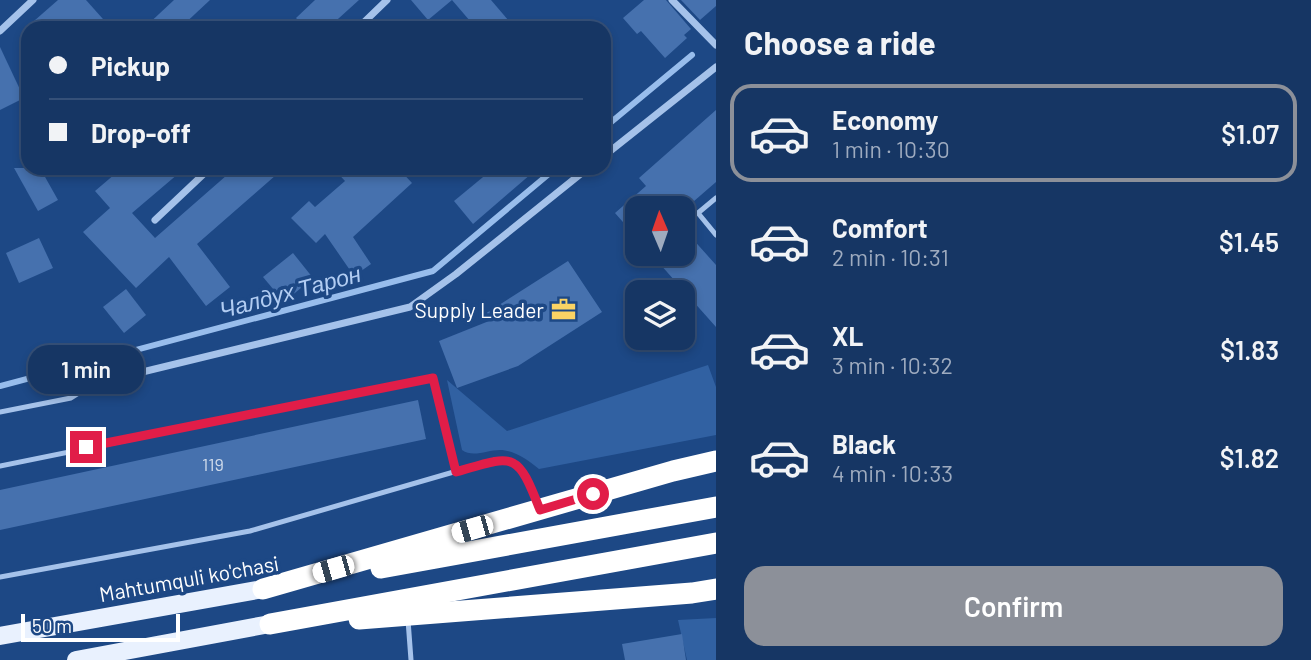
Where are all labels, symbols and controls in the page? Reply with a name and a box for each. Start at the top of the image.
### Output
text: Choose a ride [744,23,936,61]
text: Pickup [91,50,170,81]
icon: car [748,102,811,165]
text: Economy [832,104,938,135]
text: Drop-off [91,117,191,148]
text: $1.07 [1221,118,1279,149]
text: 1 min · 10:30 [832,135,950,163]
north arrow [625,196,695,266]
map controls [625,196,695,350]
icon: car [748,210,811,273]
text: Comfort [832,212,928,243]
text: $1.45 [1219,226,1279,257]
text: 2 min · 10:31 [832,243,949,271]
water label: Чалдух Тарон [216,259,364,323]
button: layers [625,280,695,350]
office icon: Supply Leader [550,295,578,323]
place label: Supply Leader [415,297,544,322]
icon: car [748,318,811,381]
text: XL [832,320,863,351]
text: $1.83 [1220,334,1279,365]
callout: 1 min [28,346,144,394]
text: 3 min · 10:32 [832,351,953,379]
text: 1 min [61,355,111,383]
icon: car [748,426,811,489]
text: Black [832,428,896,459]
route end [70,431,102,463]
text: $1.82 [1220,442,1279,473]
house number: 119 [202,453,224,475]
text: 4 min · 10:33 [832,459,953,487]
route start [577,478,609,510]
car [449,513,496,545]
street label: Mahtumquli ko'chasi [97,550,281,606]
car [310,553,357,585]
button: Confirm [744,566,1283,646]
scale bar [21,611,180,643]
text: 50 m [32,614,72,637]

